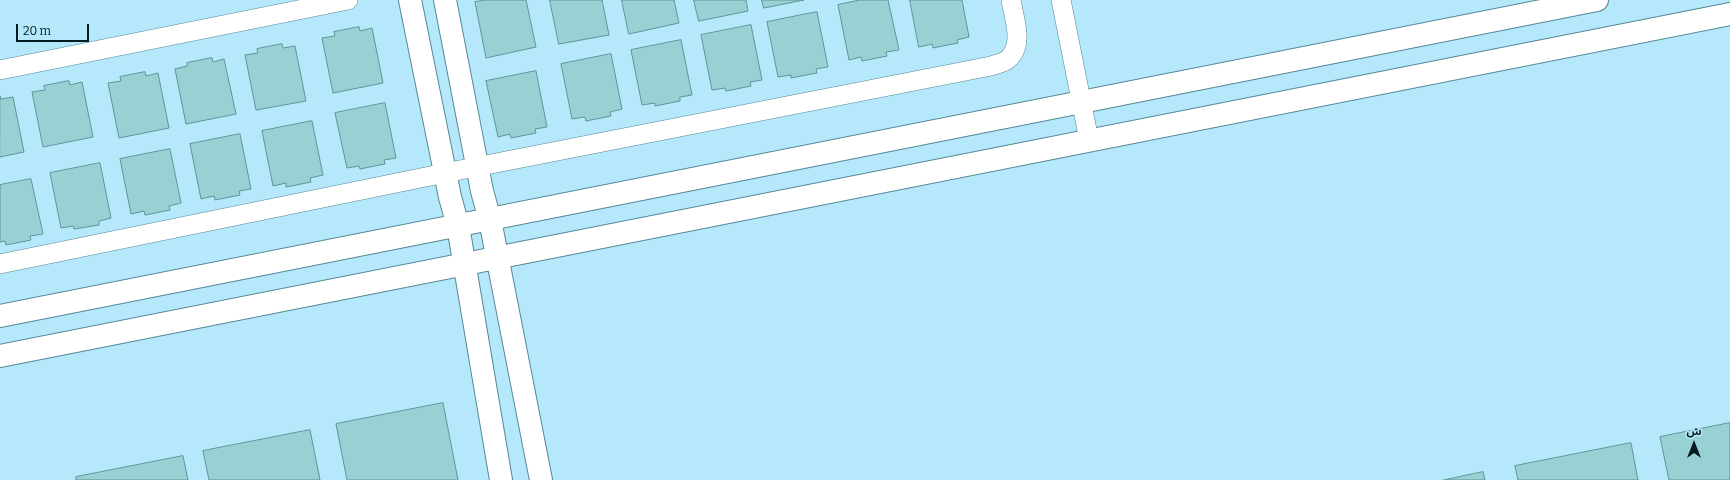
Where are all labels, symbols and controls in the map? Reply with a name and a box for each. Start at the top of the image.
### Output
scale bar [18,16,91,42]
text: 20 m [23,24,51,38]
north arrow [1674,424,1714,464]
text: ش [1686,425,1702,438]

